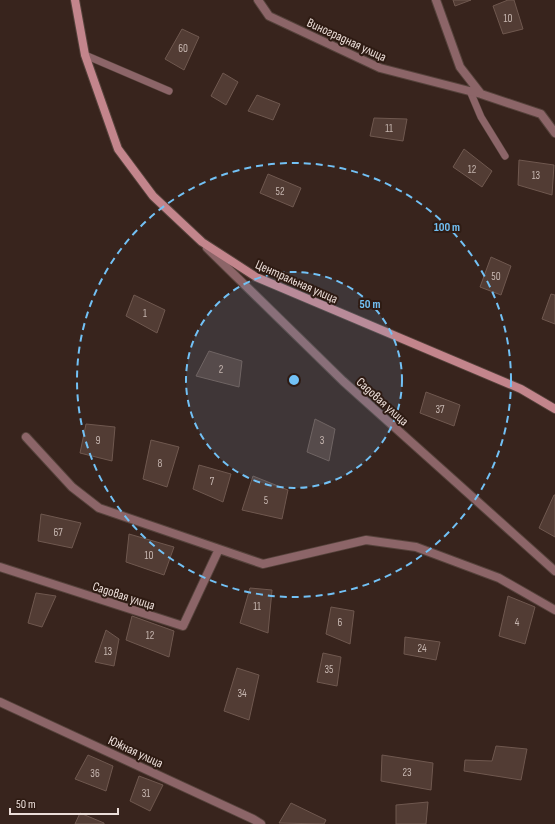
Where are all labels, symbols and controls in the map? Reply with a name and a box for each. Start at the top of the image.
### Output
house number: 10 [504,12,512,25]
street label: Виноградная улица [304,15,389,65]
house number: 60 [178,42,188,55]
house number: 11 [385,122,393,135]
house number: 12 [468,163,477,176]
house number: 13 [532,169,541,182]
house number: 52 [276,185,285,198]
text: 100 m [434,220,460,235]
street label: Центральная улица [253,257,340,307]
house number: 50 [491,270,501,283]
text: 50 m [360,297,380,312]
house number: 1 [143,307,147,320]
house number: 2 [219,363,224,376]
centre of rings [287,373,301,387]
street label: Садовая улица [353,374,412,429]
house number: 37 [435,403,445,416]
house number: 9 [96,434,101,447]
house number: 3 [320,434,325,447]
house number: 8 [158,457,163,470]
house number: 7 [210,475,215,488]
house number: 5 [264,494,268,507]
house number: 67 [53,526,63,539]
house number: 10 [145,549,153,562]
street label: Садовая улица [90,578,157,614]
house number: 11 [253,600,261,613]
house number: 6 [338,616,343,629]
house number: 4 [515,616,520,629]
house number: 12 [146,629,155,642]
house number: 24 [417,642,427,655]
house number: 13 [104,645,113,658]
house number: 35 [324,663,334,676]
house number: 34 [237,687,247,700]
street label: Южная улица [106,732,166,772]
house number: 23 [402,766,412,779]
house number: 36 [90,767,100,780]
house number: 31 [142,787,150,800]
scale bar [10,790,118,816]
text: 50 m [16,797,36,812]

